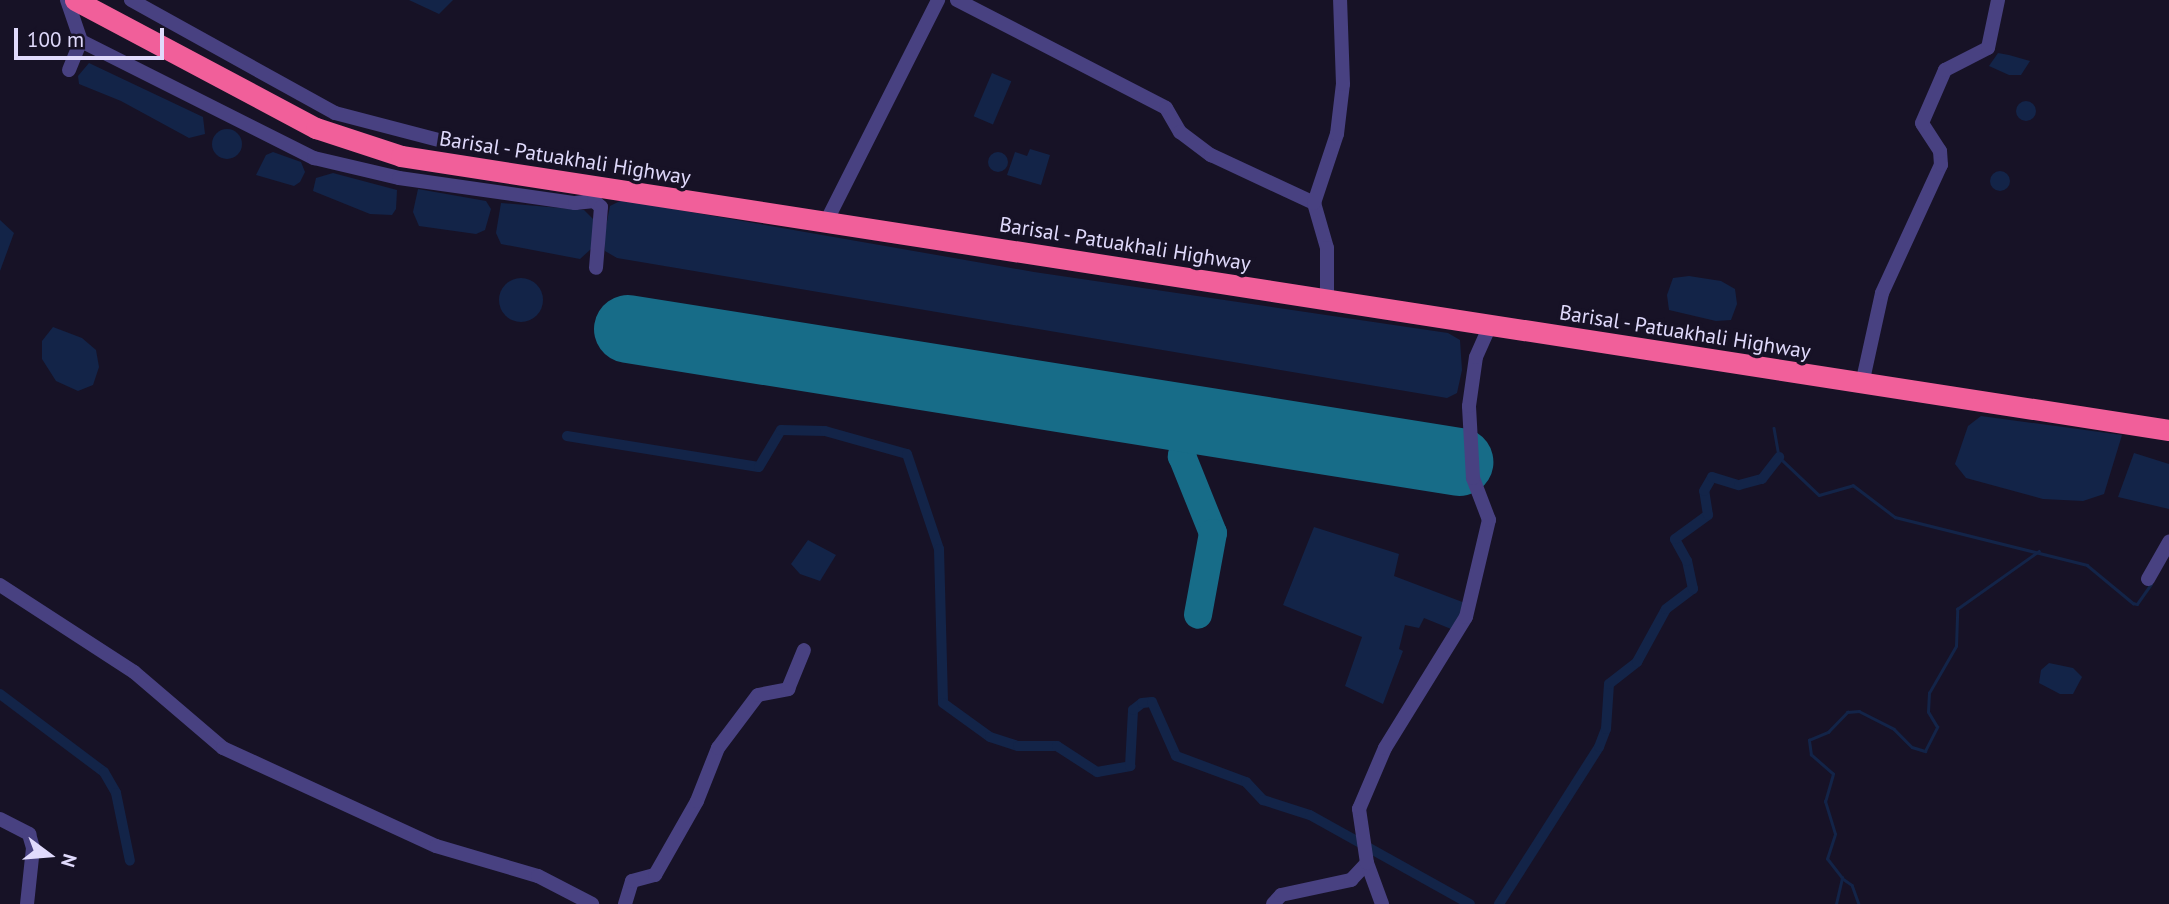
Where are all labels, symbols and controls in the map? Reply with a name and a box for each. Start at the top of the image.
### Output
scale bar [18,14,168,58]
text: 100 m [27,26,84,53]
street label: Barisal - Patuakhali Highway [436,125,694,191]
street label: Barisal - Patuakhali Highway [996,211,1254,277]
street label: Barisal - Patuakhali Highway [1556,299,1814,365]
north arrow [14,820,84,890]
text: N [56,851,82,870]

